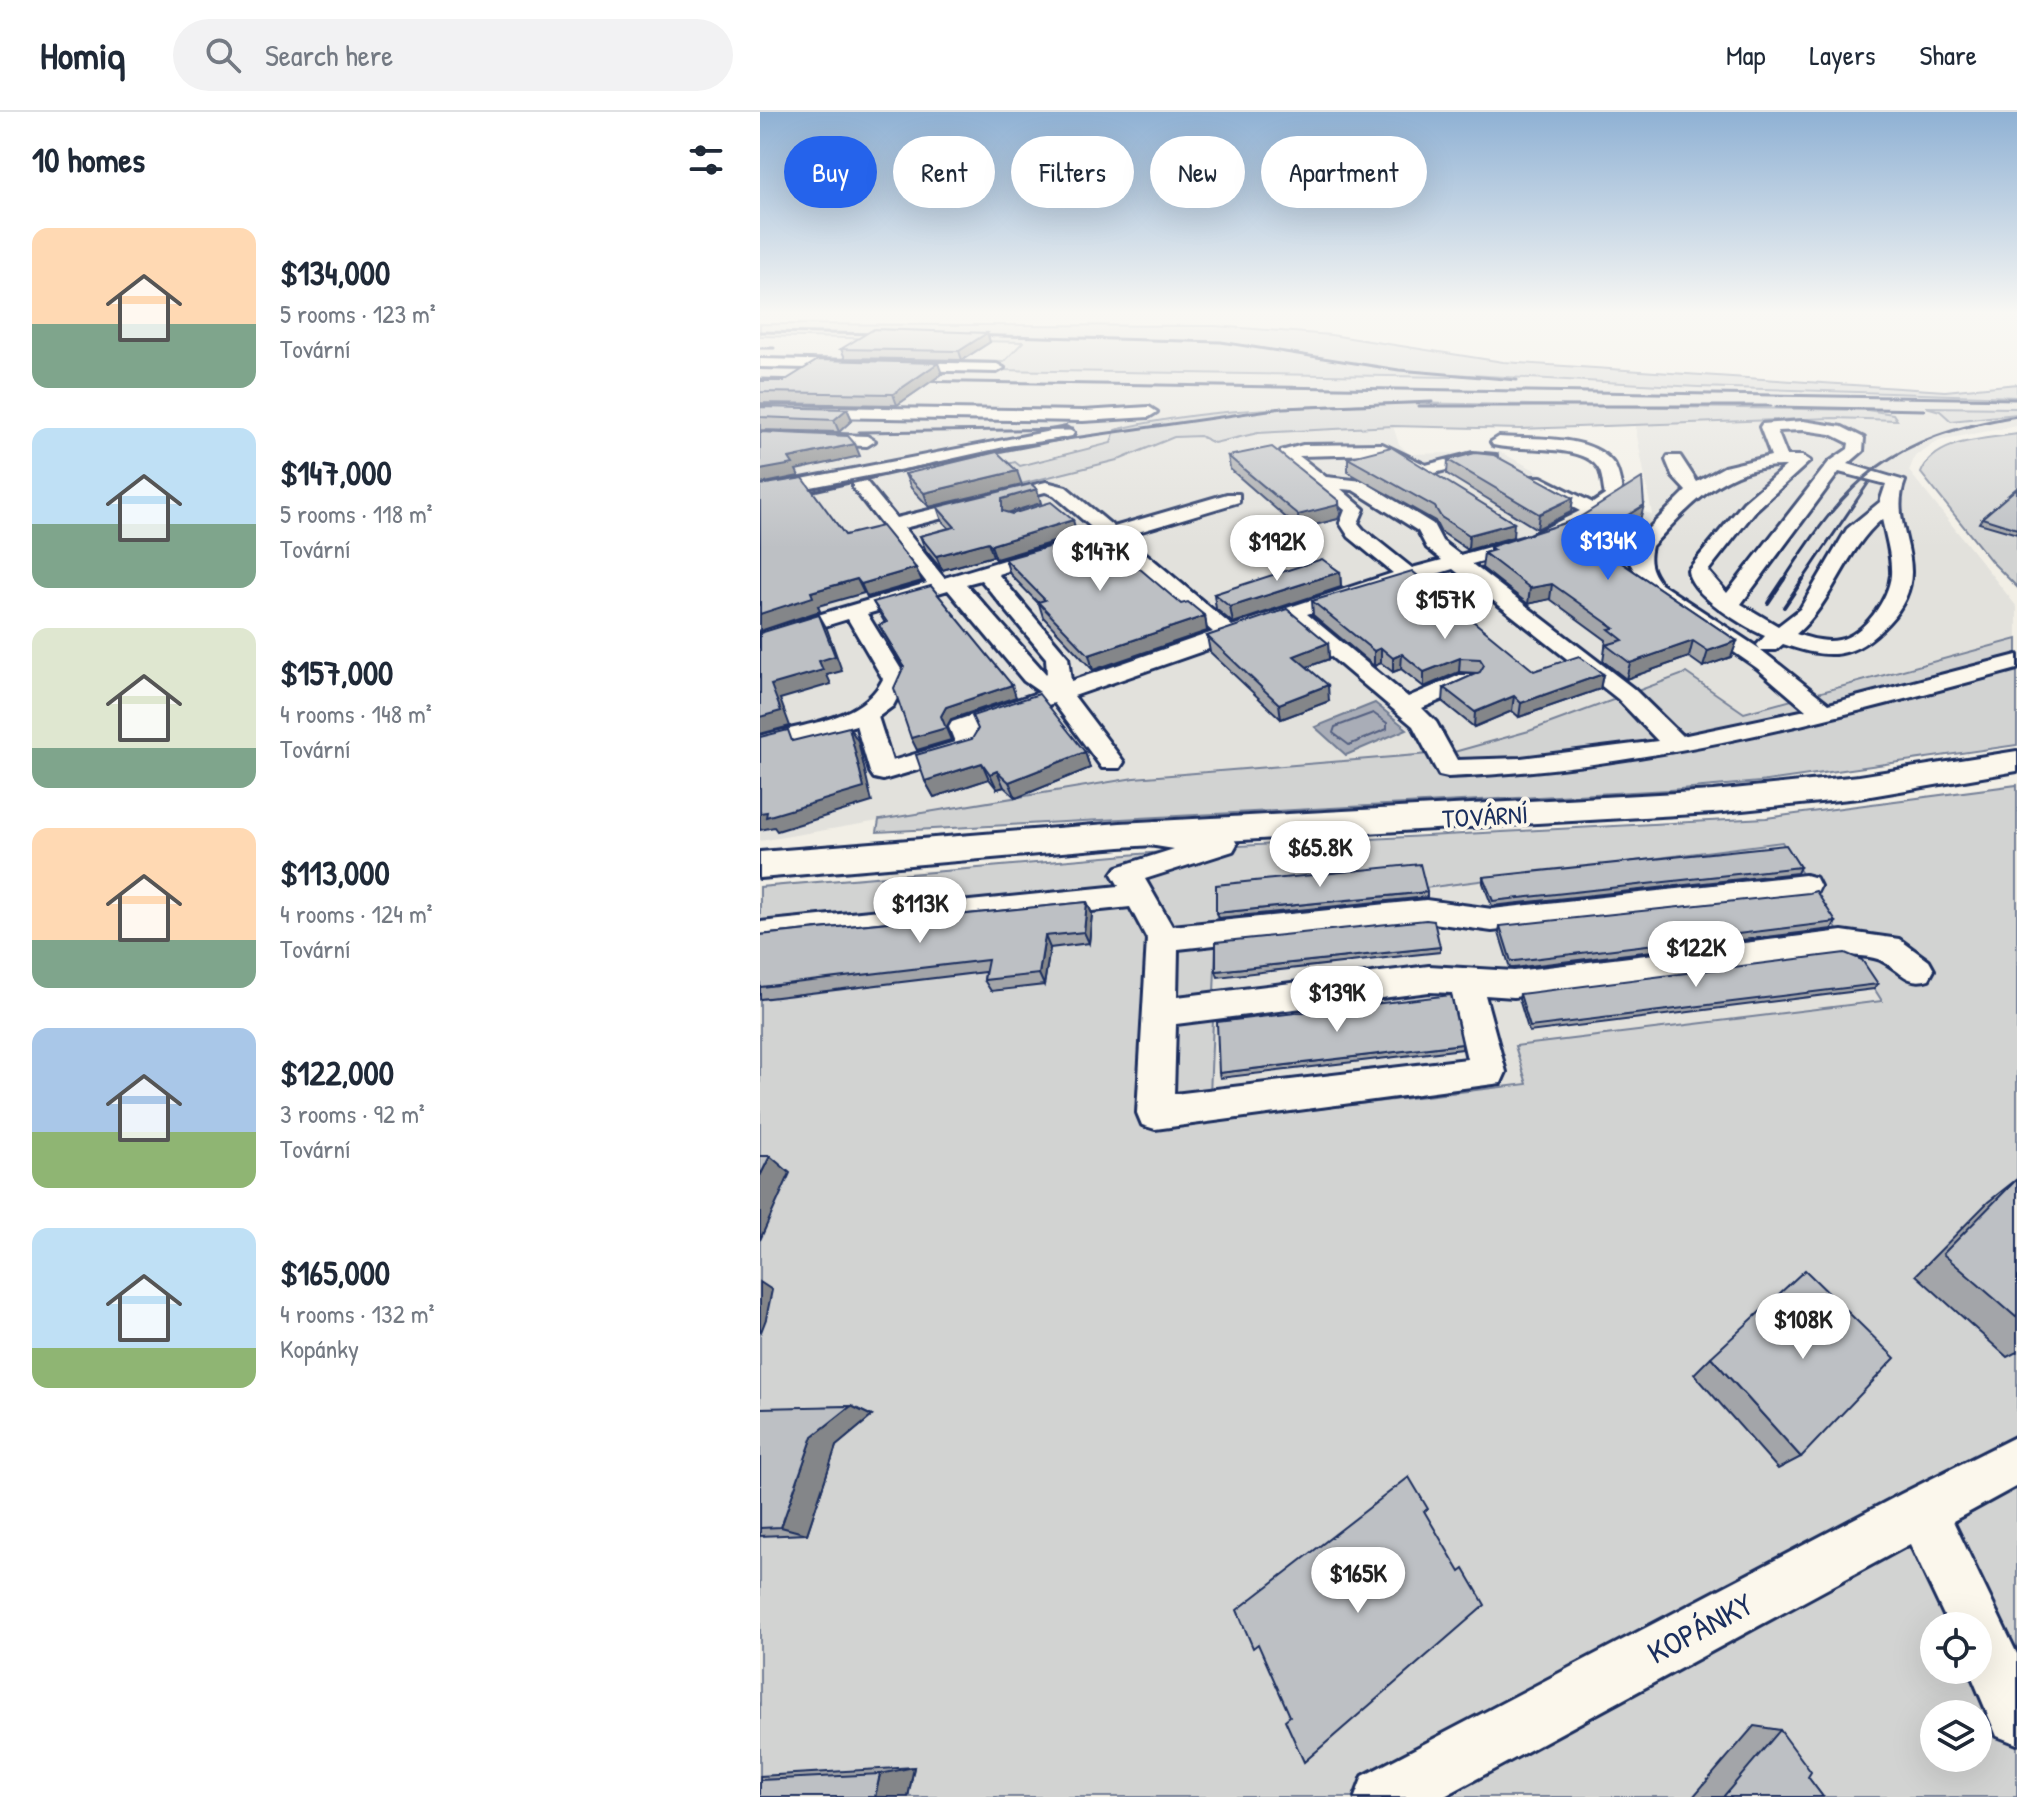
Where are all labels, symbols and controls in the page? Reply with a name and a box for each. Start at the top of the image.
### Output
search box [173,19,733,91]
text: Homiq [40,29,125,81]
icon: search [201,33,245,77]
text: Search here [265,35,393,75]
text: Map [1726,36,1766,74]
text: Layers [1810,36,1875,74]
text: Share [1919,36,1977,74]
chip: Buy [784,136,877,208]
chip: Rent [893,136,995,208]
chip: Filters [1011,136,1134,208]
chip: New [1150,136,1245,208]
chip: Apartment [1261,136,1427,208]
text: 10 homes [32,137,145,183]
icon: filters [684,138,728,182]
text: $134,000 [280,250,390,296]
icon: home [96,260,192,356]
text: 5 rooms · 123 m² [280,296,436,331]
text: Tovární [280,331,351,366]
text: $147,000 [280,450,392,496]
icon: home [96,460,192,556]
text: 5 rooms · 118 m² [280,496,433,531]
pin: $134K [1552,514,1664,582]
pin: $192K [1221,515,1333,583]
text: $134K [1579,522,1637,557]
text: $192K [1248,523,1306,558]
pin: $147K [1044,525,1156,593]
text: Tovární [280,531,351,566]
text: $147K [1071,533,1129,568]
pin: $157K [1389,573,1501,641]
text: $157K [1415,581,1475,616]
text: $157,000 [280,650,393,696]
icon: home [96,660,192,756]
text: 4 rooms · 148 m² [280,696,432,731]
text: Tovární [280,731,351,766]
street label: TOVÁRNÍ [1441,796,1529,836]
pin: $65.8K [1255,821,1385,889]
text: $65.8K [1288,829,1352,864]
text: $113,000 [280,850,390,896]
icon: home [96,860,192,956]
pin: $113K [864,877,976,945]
text: $113K [891,885,949,920]
text: 4 rooms · 124 m² [280,896,433,931]
pin: $122K [1640,921,1752,989]
text: $122K [1666,929,1726,964]
text: Tovární [280,931,351,966]
pin: $139K [1281,966,1393,1034]
text: $139K [1308,974,1366,1009]
text: $122,000 [280,1050,394,1096]
icon: home [96,1060,192,1156]
text: 3 rooms · 92 m² [280,1096,425,1131]
text: Tovární [280,1131,351,1166]
text: $165,000 [280,1250,390,1296]
icon: home [96,1260,192,1356]
pin: $108K [1747,1293,1859,1361]
text: 4 rooms · 132 m² [280,1296,434,1331]
text: $108K [1773,1301,1833,1336]
text: Kopánky [280,1331,359,1366]
pin: $165K [1302,1547,1414,1615]
text: $165K [1329,1555,1387,1590]
street label: KOPÁNKY [1640,1582,1760,1674]
map controls [1920,1612,1992,1772]
button: locate [1920,1612,1992,1684]
button: layers [1920,1700,1992,1772]

